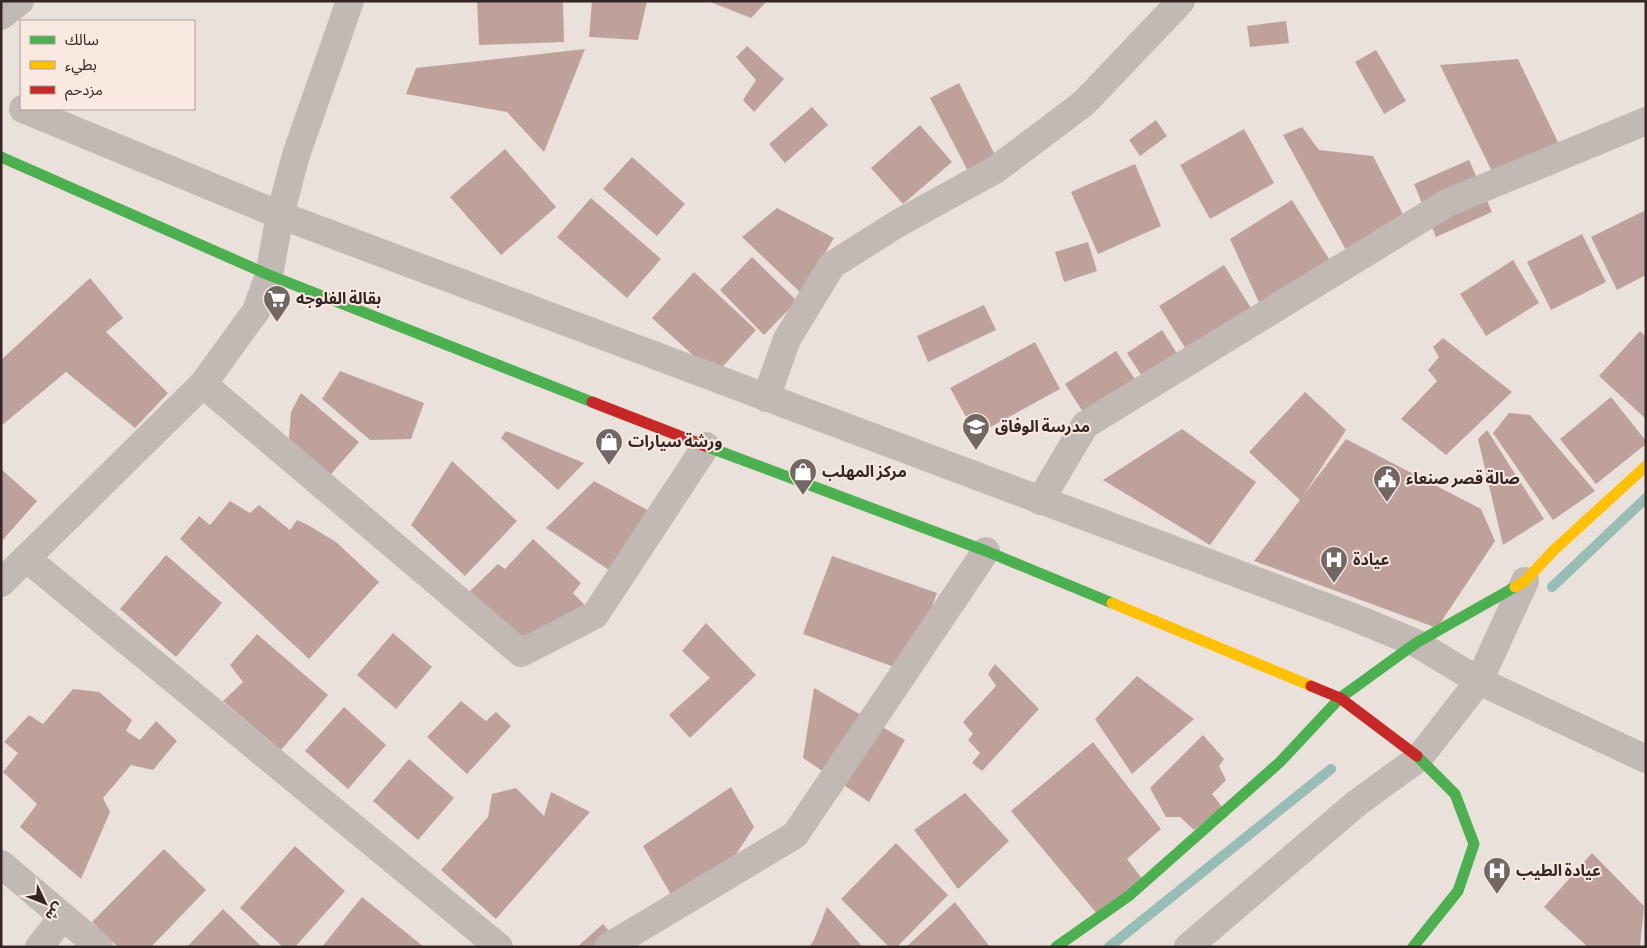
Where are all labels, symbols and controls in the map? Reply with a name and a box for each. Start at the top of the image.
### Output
legend [20,20,195,110]
text: سالك [65,31,99,50]
text: بطيء [65,56,97,76]
text: مزدحم [65,81,103,101]
supermarket icon: بقالة الفلوجه [262,284,292,323]
place label: بقالة الفلوجه [296,289,381,309]
school or university icon: مدرسة الوفاق [961,412,991,451]
place label: مدرسة الوفاق [995,417,1090,437]
shop icon: ورشة سيارات [594,427,624,466]
place label: ورشة سيارات [628,432,722,452]
shop icon: مركز المهلب [788,457,818,496]
place label: مركز المهلب [822,463,907,482]
public building icon: صالة قصر صنعاء [1372,464,1402,503]
place label: صالة قصر صنعاء [1406,469,1520,489]
hospital icon: عيادة [1319,545,1349,584]
place label: عيادة [1353,551,1389,570]
hospital icon: عيادة الطيب [1482,856,1512,895]
place label: عيادة الطيب [1516,862,1601,881]
north arrow [20,878,70,928]
text: ش [41,899,67,924]

